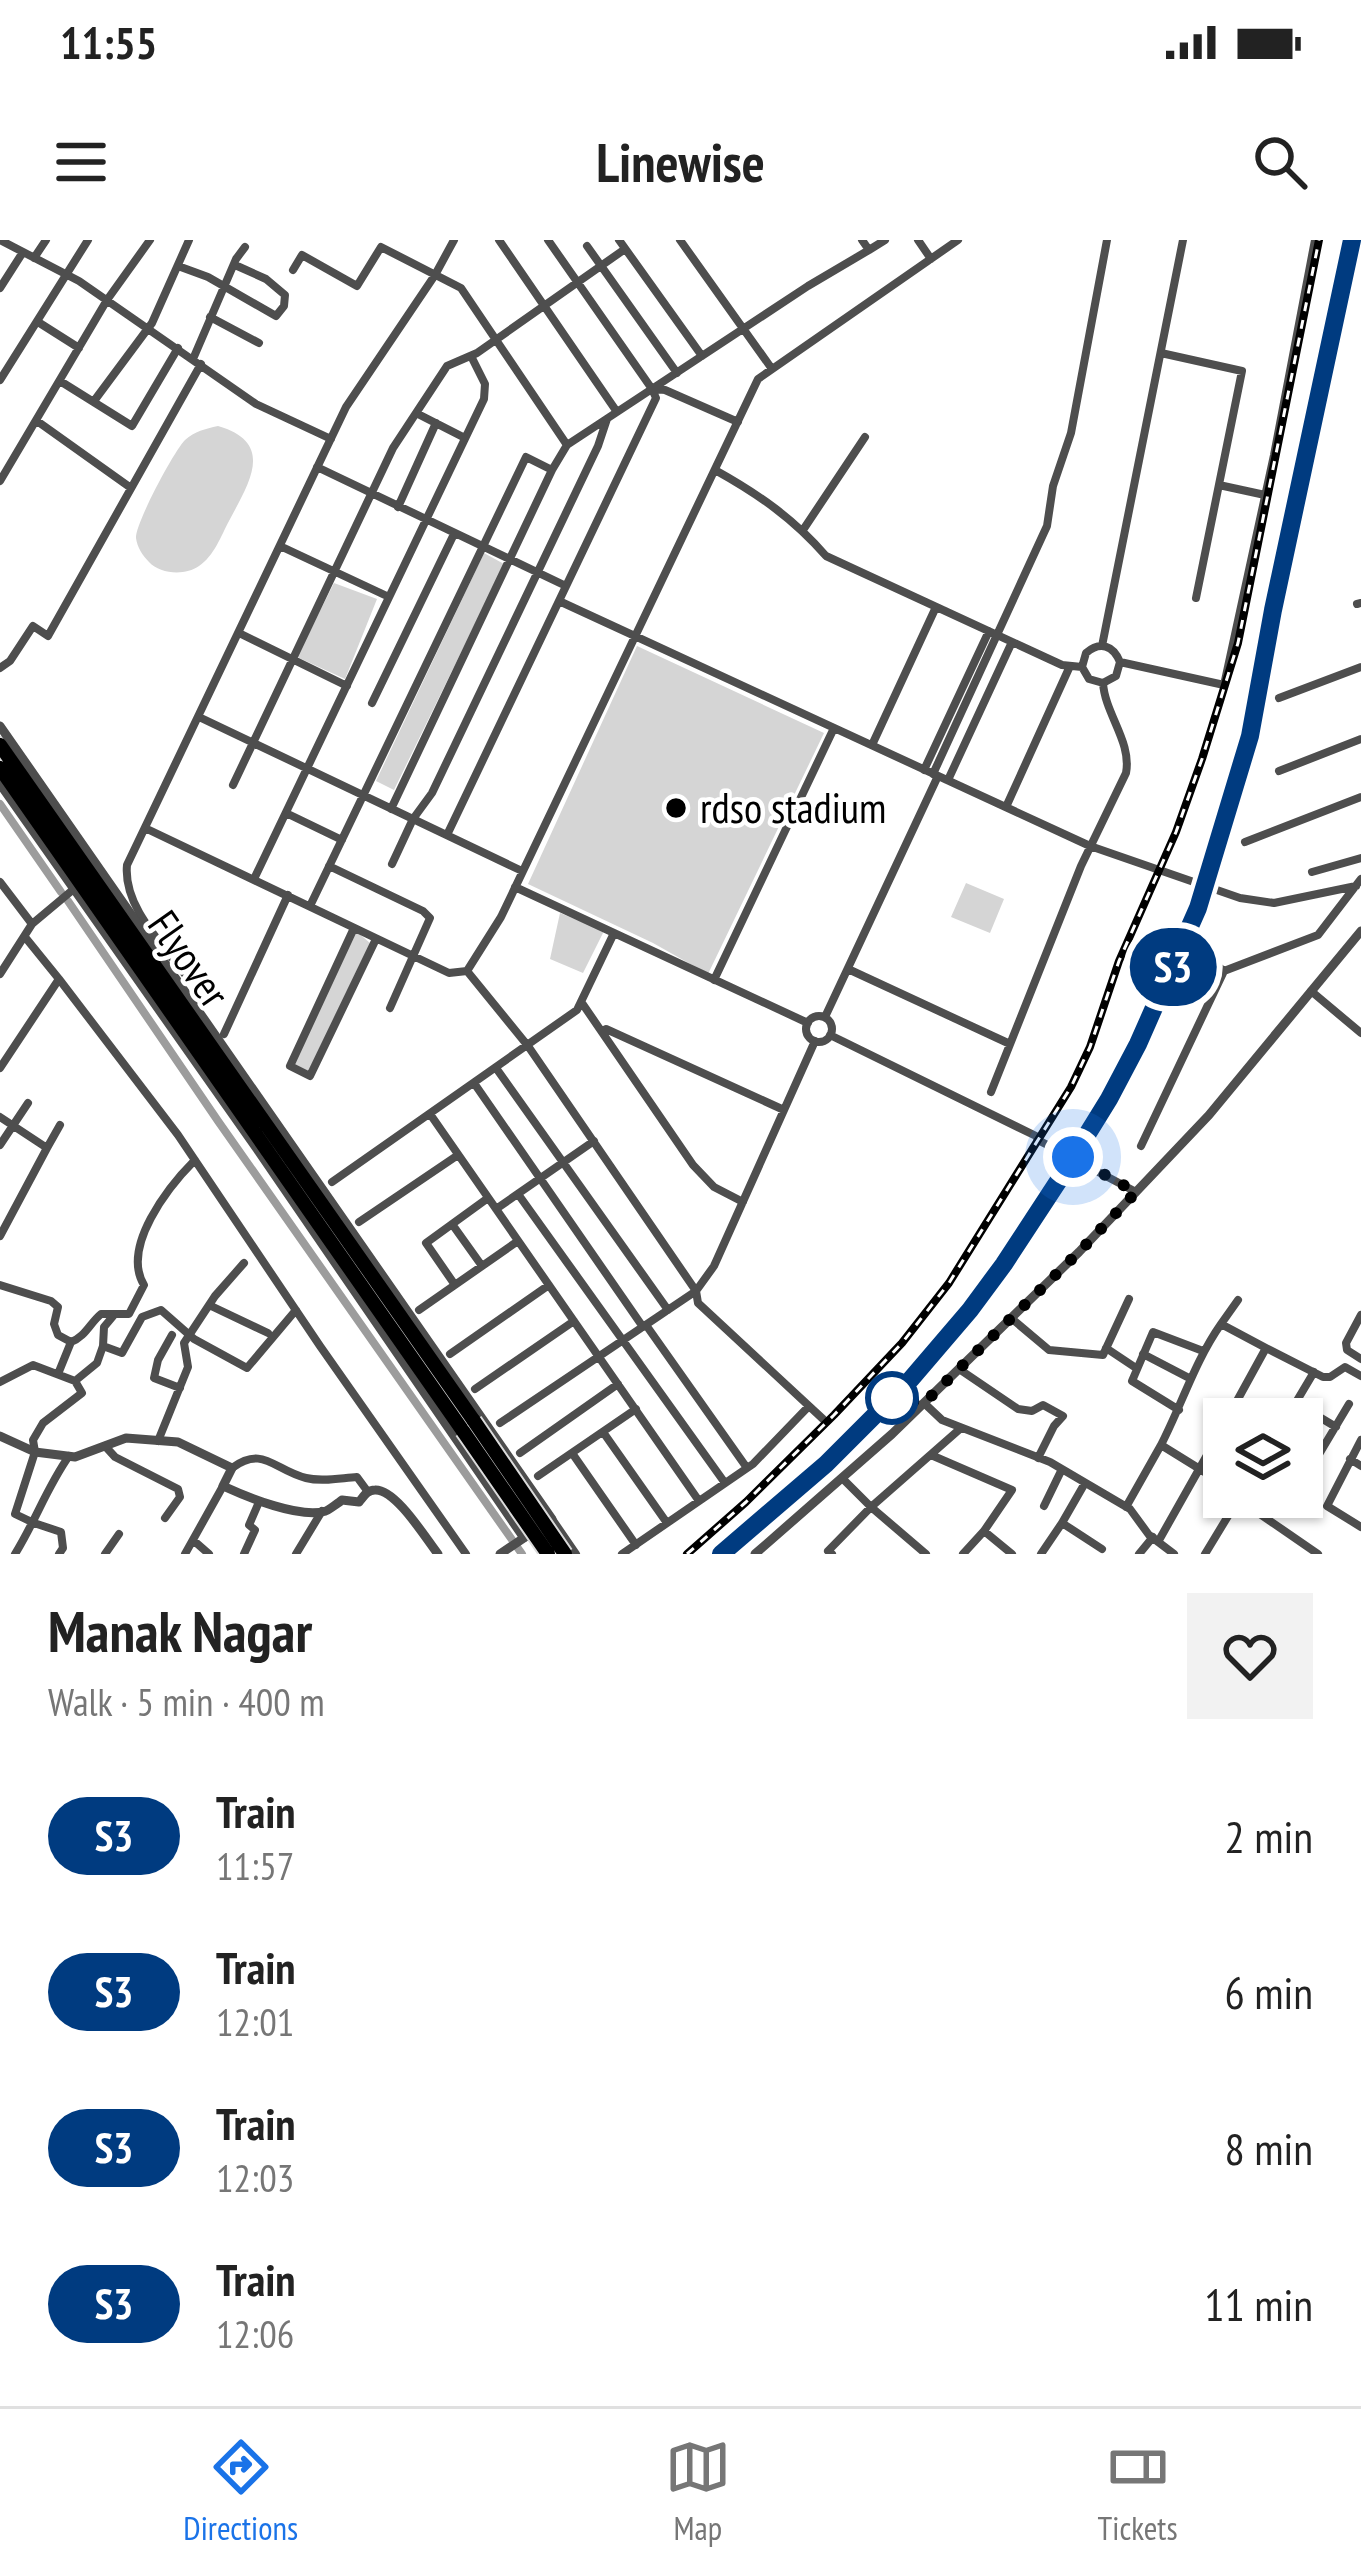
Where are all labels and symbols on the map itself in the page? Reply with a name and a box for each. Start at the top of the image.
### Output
place label: rdso stadium [700,780,886,835]
marker: rdso stadium [663,795,689,821]
street label: Flyover [137,900,243,1018]
line badge: S3 [1119,928,1227,1006]
your location [1043,1127,1103,1187]
unlabelled marker [867,1373,917,1423]

